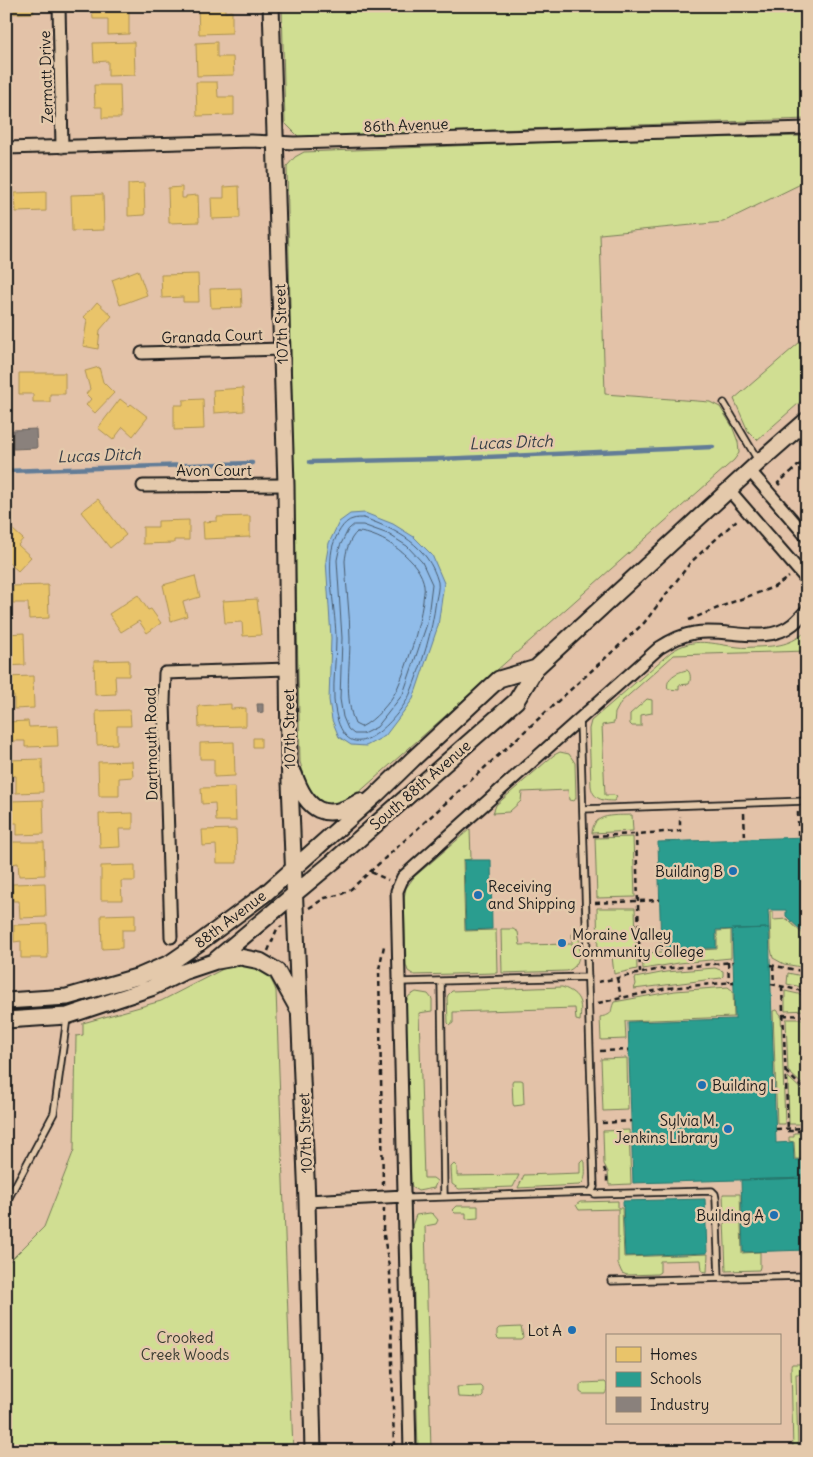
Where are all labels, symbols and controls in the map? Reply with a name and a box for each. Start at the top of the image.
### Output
street label: Zermatt Drive [35,30,57,124]
street label: 86th Avenue [363,114,449,136]
street label: 107th Street [270,284,292,364]
street label: Granada Court [161,325,263,347]
water label: Lucas Ditch [469,431,554,453]
water label: Lucas Ditch [57,444,142,466]
street label: Avon Court [176,461,252,480]
street label: Dartmouth Road [141,687,161,801]
street label: 107th Street [279,689,299,769]
street label: South 88th Avenue [366,736,474,834]
place label: Building B [655,862,723,881]
marker: Building B [727,865,739,877]
place label: Receiving and Shipping [488,877,576,913]
street label: 88th Avenue [190,886,270,952]
marker: Receiving and Shipping [472,889,484,901]
place label: Moraine Valley Community College [572,925,704,961]
marker: Moraine Valley Community College [556,937,568,949]
place label: Building L [712,1076,778,1095]
marker: Building L [696,1079,708,1091]
street label: 107th Street [294,1093,316,1173]
place label: Sylvia M. Jenkins Library [615,1111,718,1147]
marker: Sylvia M. Jenkins Library [722,1123,734,1135]
place label: Building A [696,1206,764,1225]
marker: Building A [768,1209,780,1221]
place label: Lot A [527,1321,562,1340]
marker: Lot A [566,1324,578,1336]
park label: Crooked Creek Woods [141,1328,229,1364]
legend [606,1334,780,1424]
text: Homes [650,1345,697,1364]
text: Schools [650,1369,702,1388]
text: Industry [650,1395,709,1414]

